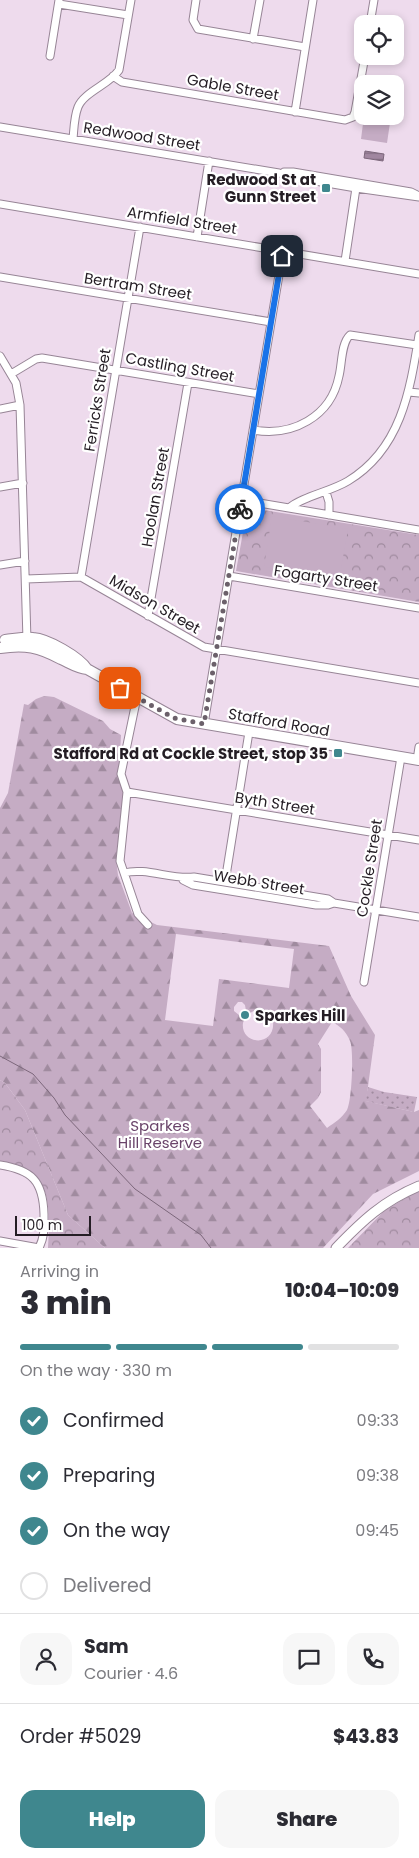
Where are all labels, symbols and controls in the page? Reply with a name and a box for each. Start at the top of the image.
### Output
map controls [354,15,404,125]
button: locate [354,15,404,65]
street label: Gable Street [185,69,281,105]
button: layers [354,75,404,125]
street label: Redwood Street [82,116,202,156]
place label: Redwood St at Gunn Street [207,169,316,207]
marker: Redwood St at Gunn Street [320,182,332,194]
street label: Armfield Street [126,201,238,239]
pin [261,235,303,277]
icon: home [268,242,296,270]
street label: Bertram Street [83,267,193,305]
street label: Ferricks Street [78,347,116,453]
street label: Castling Street [124,347,236,387]
street label: Hoolan Street [136,445,174,549]
courier [215,484,265,534]
icon: bike [226,495,254,523]
street label: Fogarty Street [273,559,379,597]
street label: Midson Street [106,569,204,639]
pin [99,667,141,709]
icon: bag [106,674,134,702]
street label: Stafford Road [227,703,331,741]
place label: Stafford Rd at Cockle Street, stop 35 [54,743,328,764]
marker: Stafford Rd at Cockle Street, stop 35 [332,747,344,759]
street label: Byth Street [234,786,316,820]
street label: Cockle Street [351,817,387,919]
street label: Webb Street [212,864,306,900]
place label: Sparkes Hill [255,1005,345,1026]
marker: Sparkes Hill [239,1009,251,1021]
park label: Sparkes Hill Reserve [118,1115,202,1153]
scale bar [15,1213,91,1236]
text: 100 m [22,1215,62,1235]
text: Arriving in [20,1260,99,1283]
text: 10:04–10:09 [285,1277,399,1304]
text: 3 min [20,1280,112,1325]
text: On the way · 330 m [20,1359,172,1382]
icon: check [20,1407,48,1435]
text: Confirmed [63,1407,164,1434]
text: 09:33 [357,1409,399,1432]
icon: check [20,1462,48,1490]
text: Preparing [63,1462,155,1489]
text: 09:38 [356,1464,399,1487]
icon: check [20,1517,48,1545]
text: On the way [63,1517,170,1544]
text: 09:45 [355,1519,399,1542]
text: Delivered [63,1572,152,1599]
button: person [20,1633,72,1685]
text: Sam [84,1633,129,1660]
button: chat [283,1633,335,1685]
button: phone [347,1633,399,1685]
text: Courier · 4.6 [84,1662,178,1685]
text: Order #5029 [20,1723,142,1750]
text: $43.83 [333,1723,399,1750]
button: Help [20,1790,205,1848]
button: Share [215,1790,399,1848]

